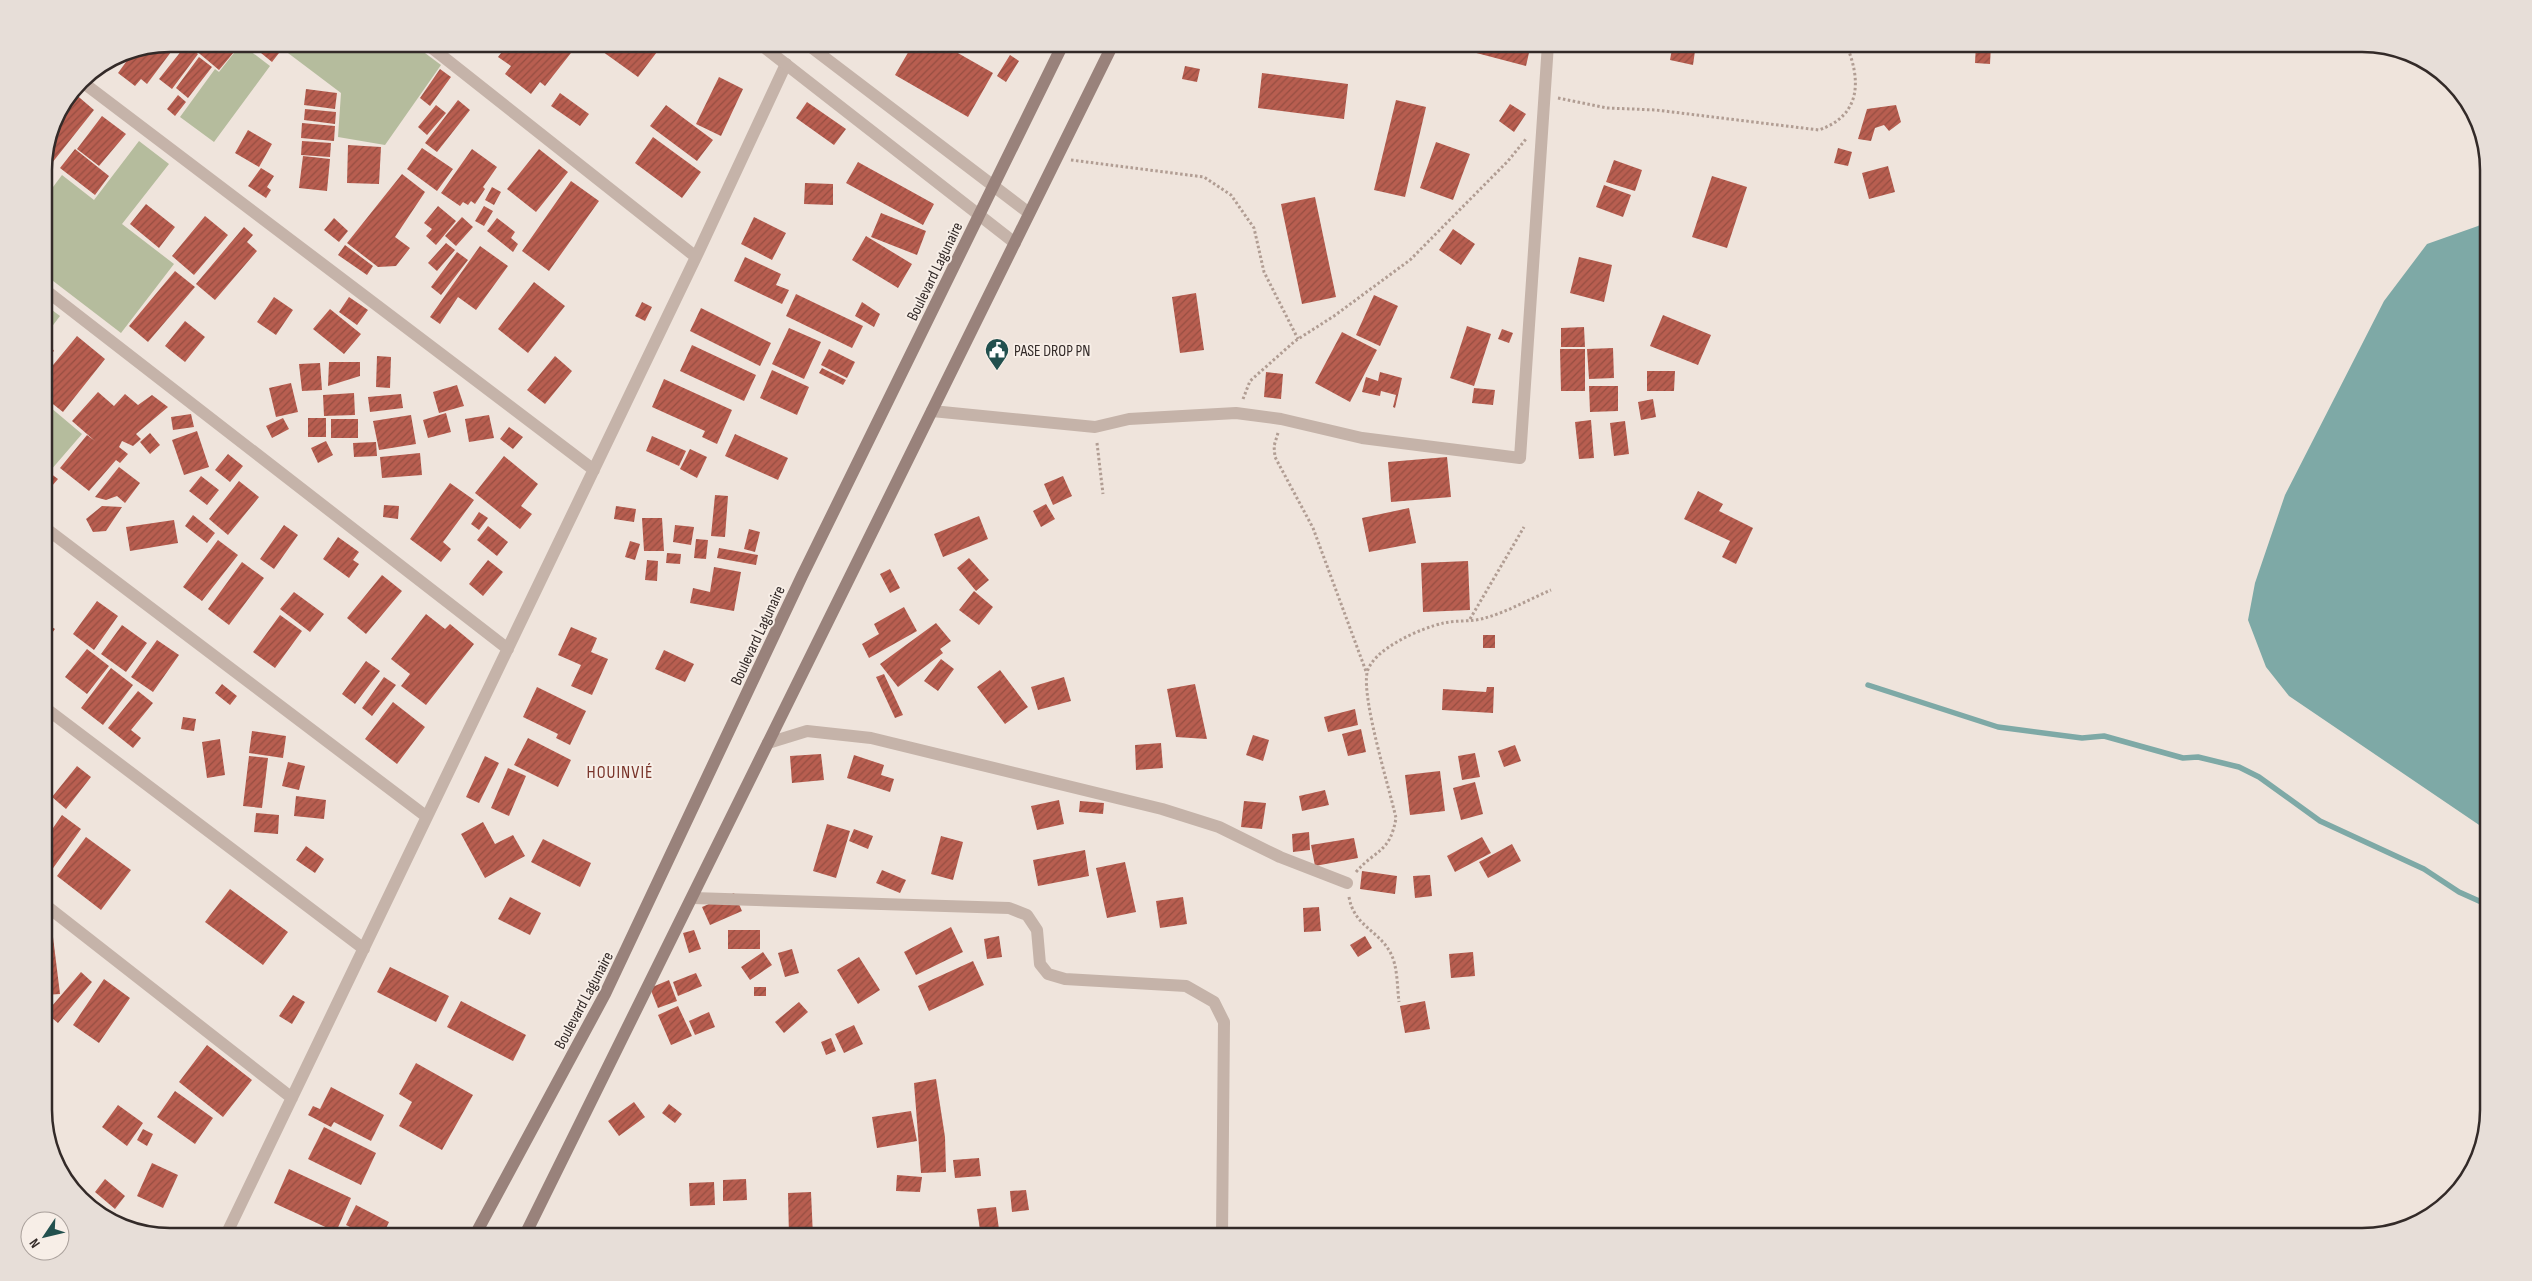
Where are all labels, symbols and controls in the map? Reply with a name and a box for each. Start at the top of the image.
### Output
street label: Boulevard Lagunaire [903,219,967,324]
public building icon: PASE DROP PN [984,337,1010,371]
place label: PASE DROP PN [1014,342,1090,361]
street label: Boulevard Lagunaire [727,583,790,688]
district label: HOUINVIÉ [587,762,653,783]
street label: Boulevard Lagunaire [551,949,618,1053]
north arrow [20,1211,70,1261]
text: N [26,1235,44,1251]

